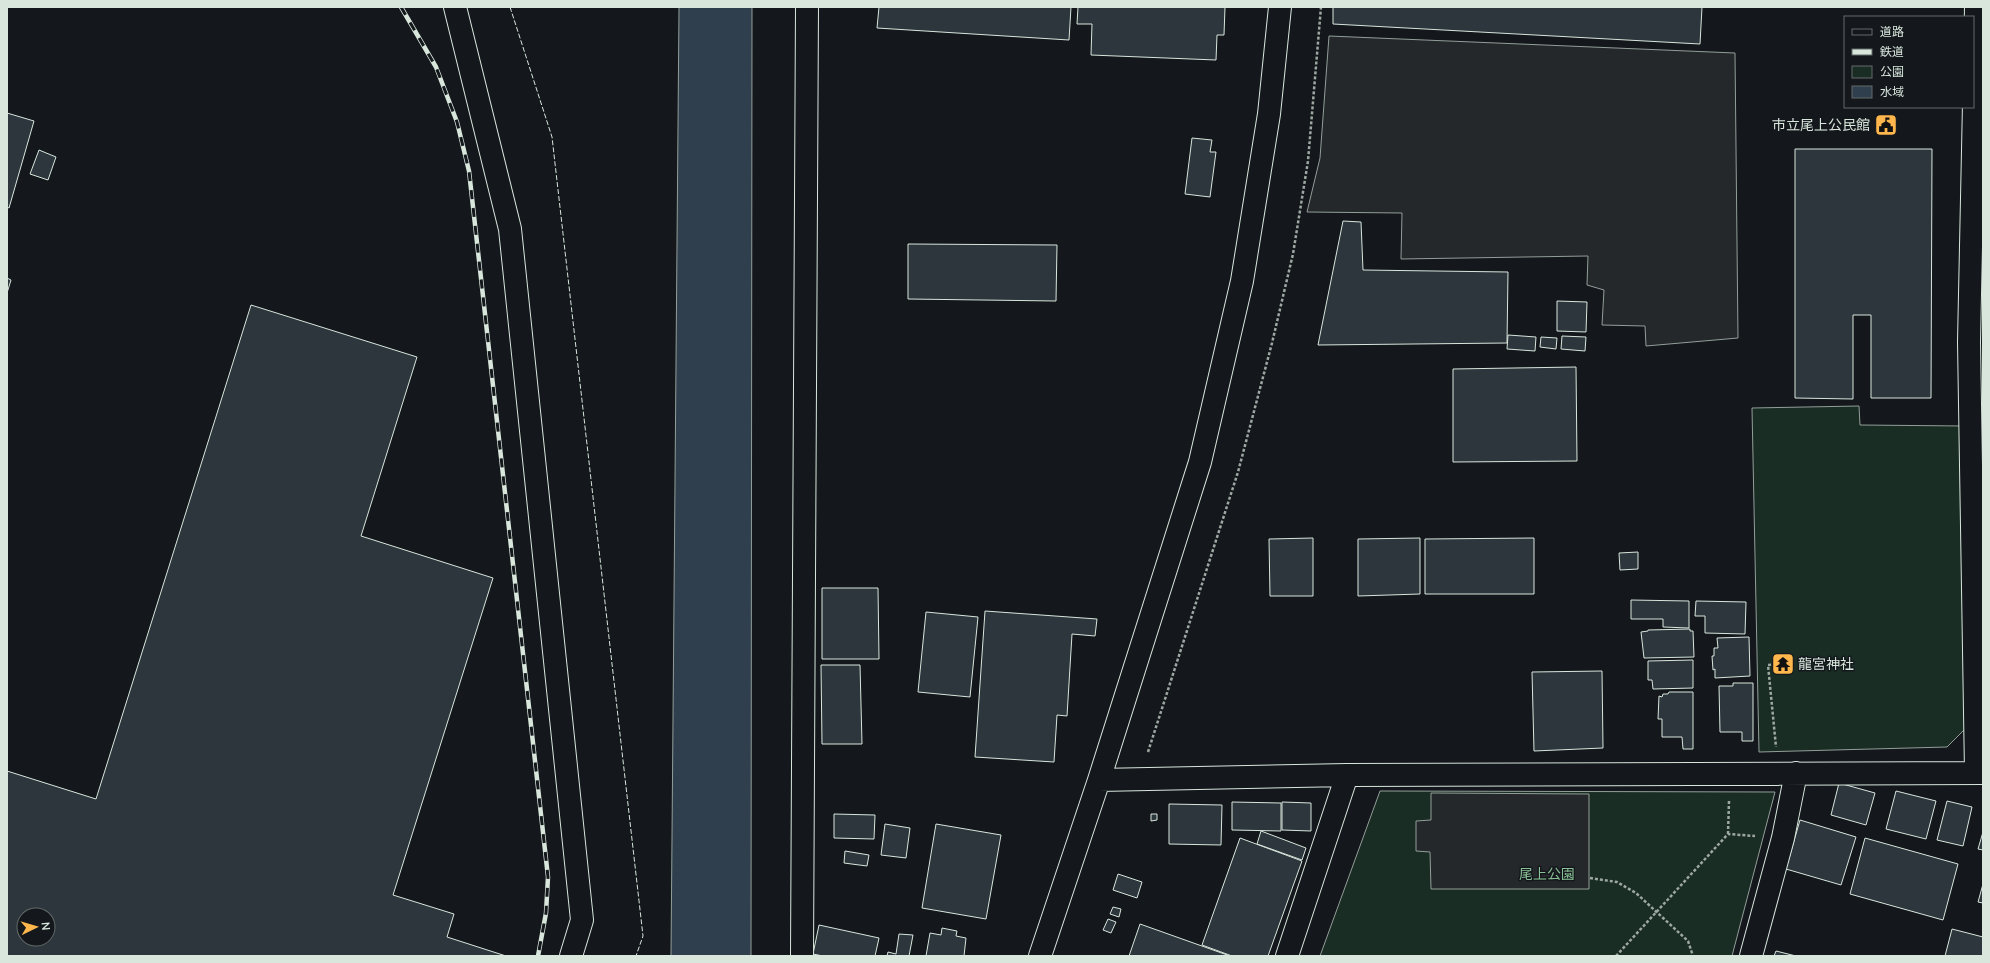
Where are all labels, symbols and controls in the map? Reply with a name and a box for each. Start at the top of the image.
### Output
legend [1844,16,1974,108]
text: 道路 [1880,24,1904,39]
text: 鉄道 [1880,44,1904,59]
text: 公園 [1880,64,1904,79]
text: 水域 [1880,84,1904,99]
public building icon: 市立尾上公民館 [1873,112,1899,138]
place label: 市立尾上公民館 [1772,116,1870,133]
temple icon: 龍宮神社 [1770,651,1796,677]
place label: 龍宮神社 [1798,655,1854,672]
park label: 尾上公園 [1519,865,1575,882]
north arrow [16,907,56,947]
text: N [40,921,53,931]

